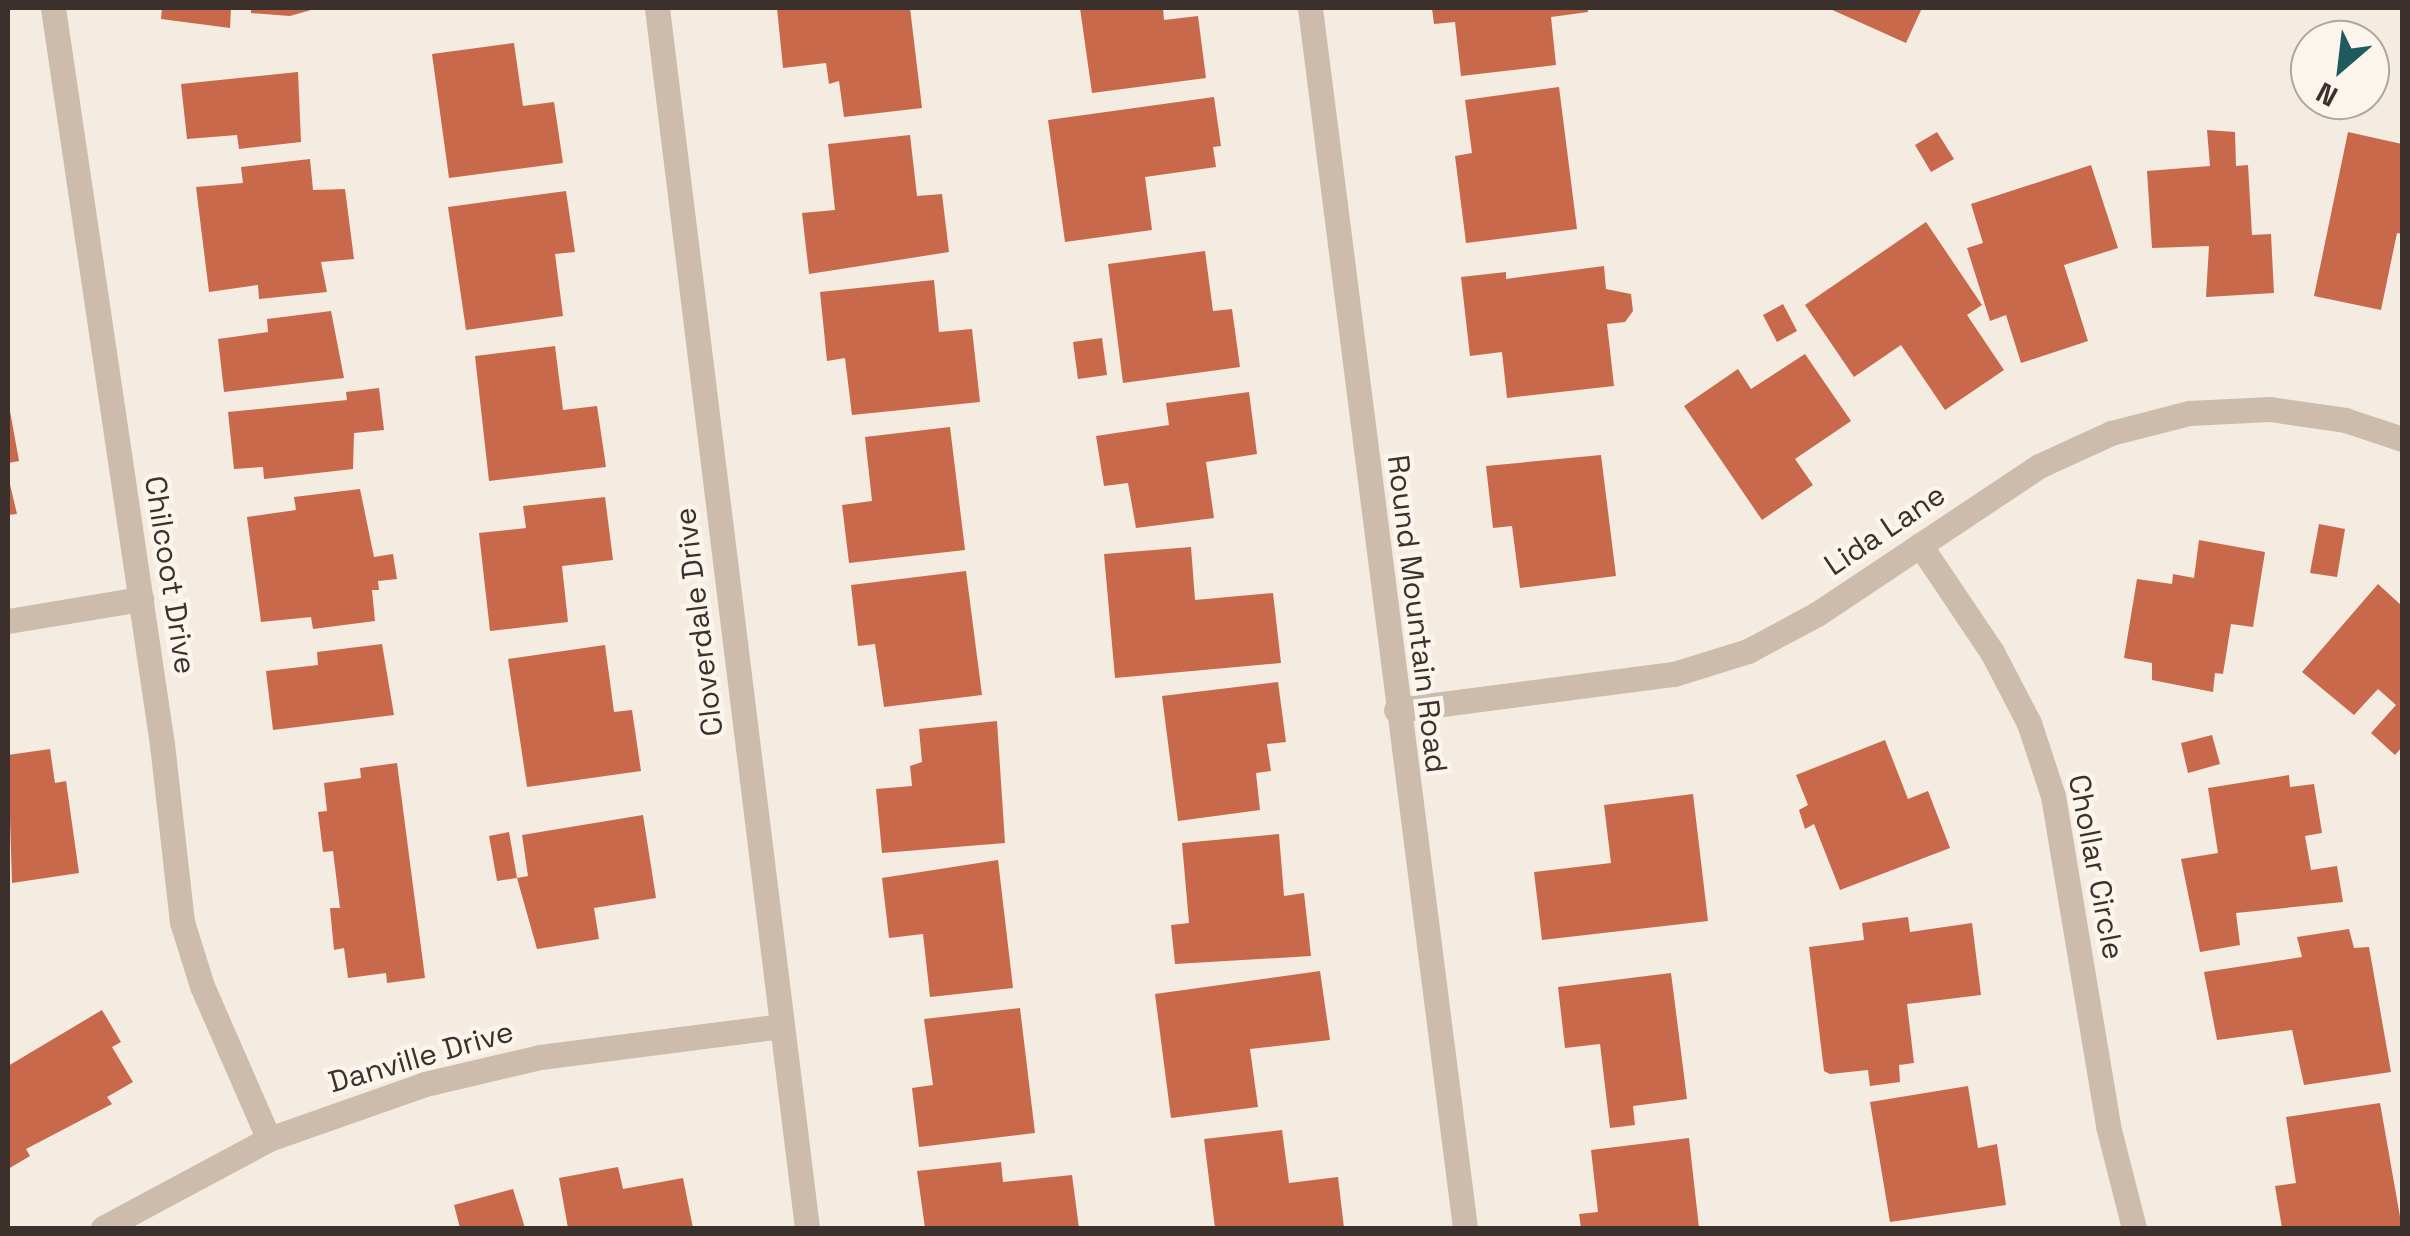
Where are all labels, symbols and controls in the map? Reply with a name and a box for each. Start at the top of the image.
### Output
north arrow [2290,20,2390,120]
text: N [2310,74,2344,115]
street label: Round Mountain Road [1380,453,1454,775]
street label: Chilcoot Drive [137,473,203,677]
street label: Lida Lane [1818,477,1952,583]
street label: Cloverdale Drive [667,506,731,738]
street label: Chollar Circle [2060,771,2132,963]
street label: Danville Drive [324,1013,518,1101]

